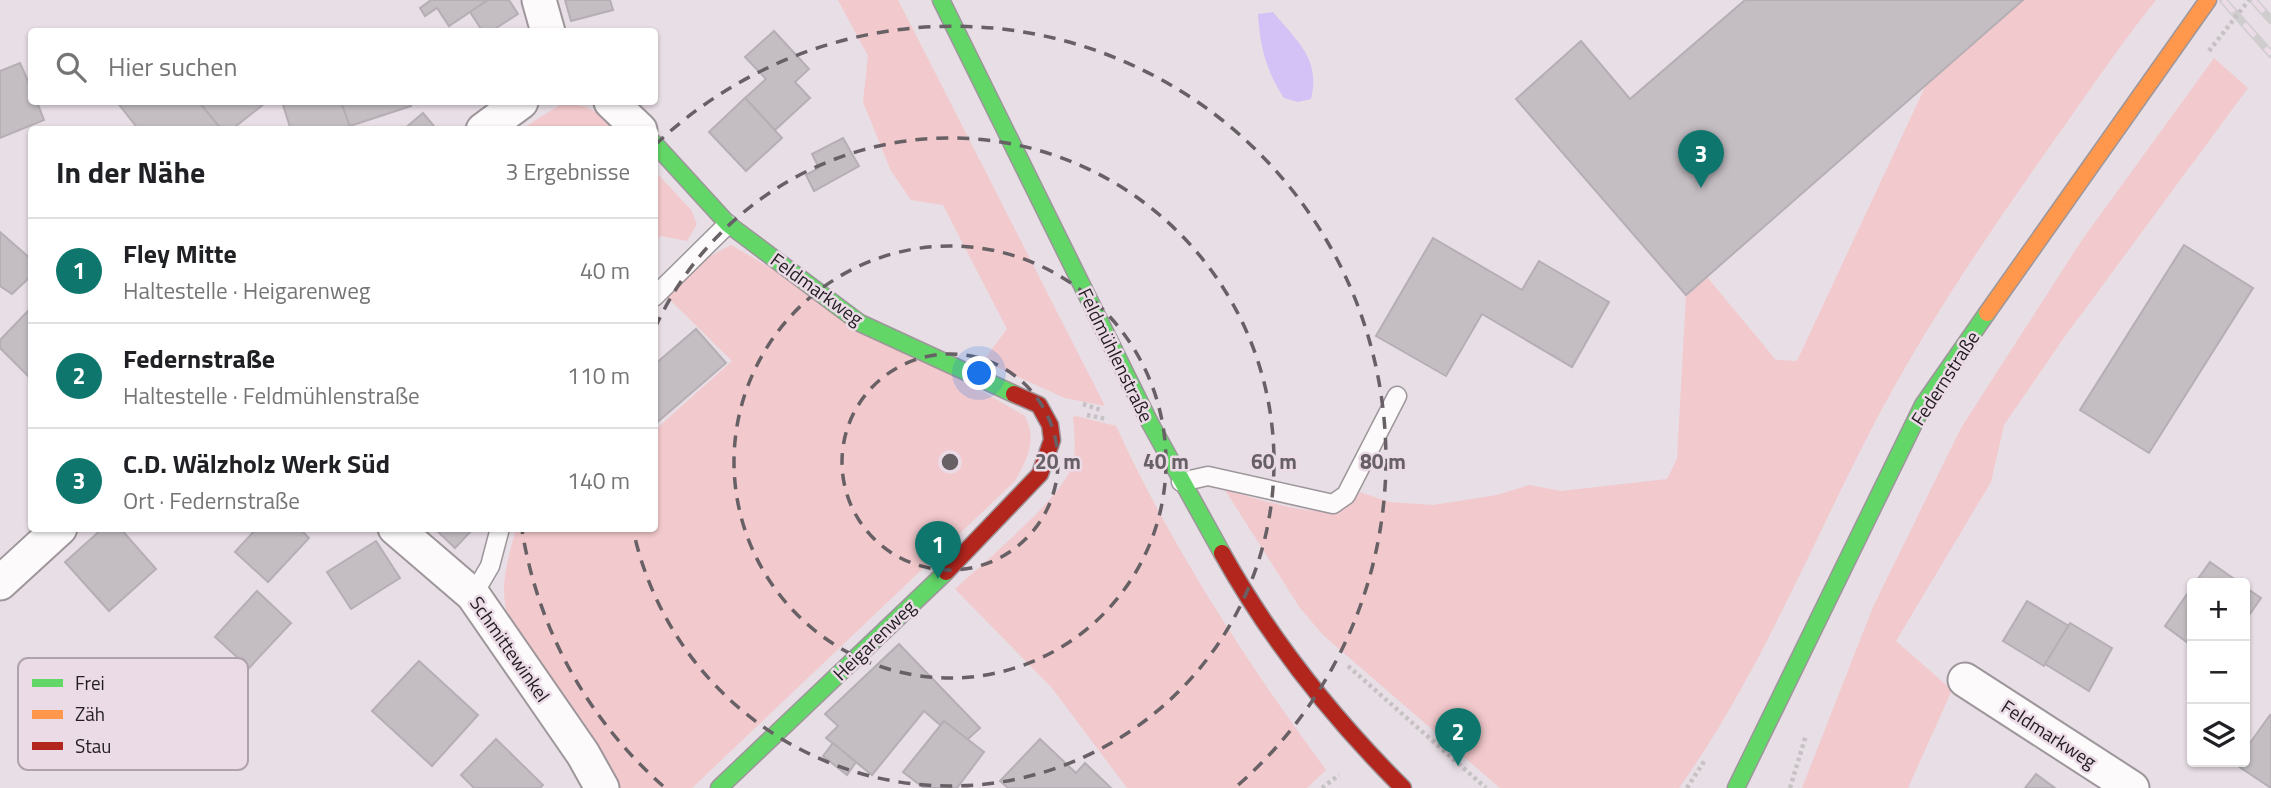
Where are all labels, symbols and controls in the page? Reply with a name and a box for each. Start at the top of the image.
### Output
search box [28,28,658,105]
text: Hier suchen [108,47,237,86]
icon: search [52,48,90,86]
pin: 3 [1678,130,1724,188]
text: In der Nähe [56,149,205,195]
text: 3 Ergebnisse [506,154,630,189]
text: Fley Mitte [123,234,237,273]
street label: Feldmarkweg [765,245,870,332]
text: 1 [73,253,85,288]
text: 40 m [580,253,630,288]
text: Haltestelle · Heigarenweg [123,273,371,308]
street label: Feldmühlenstraße [1071,283,1162,427]
street label: Federnstraße [1903,325,1986,431]
text: Federnstraße [123,339,275,378]
your location [962,356,996,390]
text: 2 [73,358,85,393]
text: 110 m [567,358,630,393]
text: Haltestelle · Feldmühlenstraße [123,378,420,413]
text: C.D. Wälzholz Werk Süd [123,444,390,483]
text: 20 m [1035,445,1081,477]
text: 40 m [1143,445,1189,477]
text: 60 m [1251,445,1297,477]
text: 80 m [1360,445,1406,477]
centre of rings [938,450,962,474]
text: 3 [73,463,85,498]
text: 140 m [567,463,630,498]
text: Ort · Federnstraße [123,483,300,518]
pin: 1 [915,521,961,579]
map controls [2187,578,2250,767]
button: + [2187,578,2250,641]
street label: Schmittewinkel [463,590,558,708]
street label: Heigarenweg [826,592,922,687]
button: − [2187,641,2250,704]
legend [18,658,248,770]
text: Frei [75,668,105,697]
street label: Feldmarkweg [1996,692,2103,775]
text: Zäh [75,699,105,728]
button: layers [2187,704,2250,767]
pin: 2 [1435,708,1481,766]
text: Stau [75,731,111,760]

